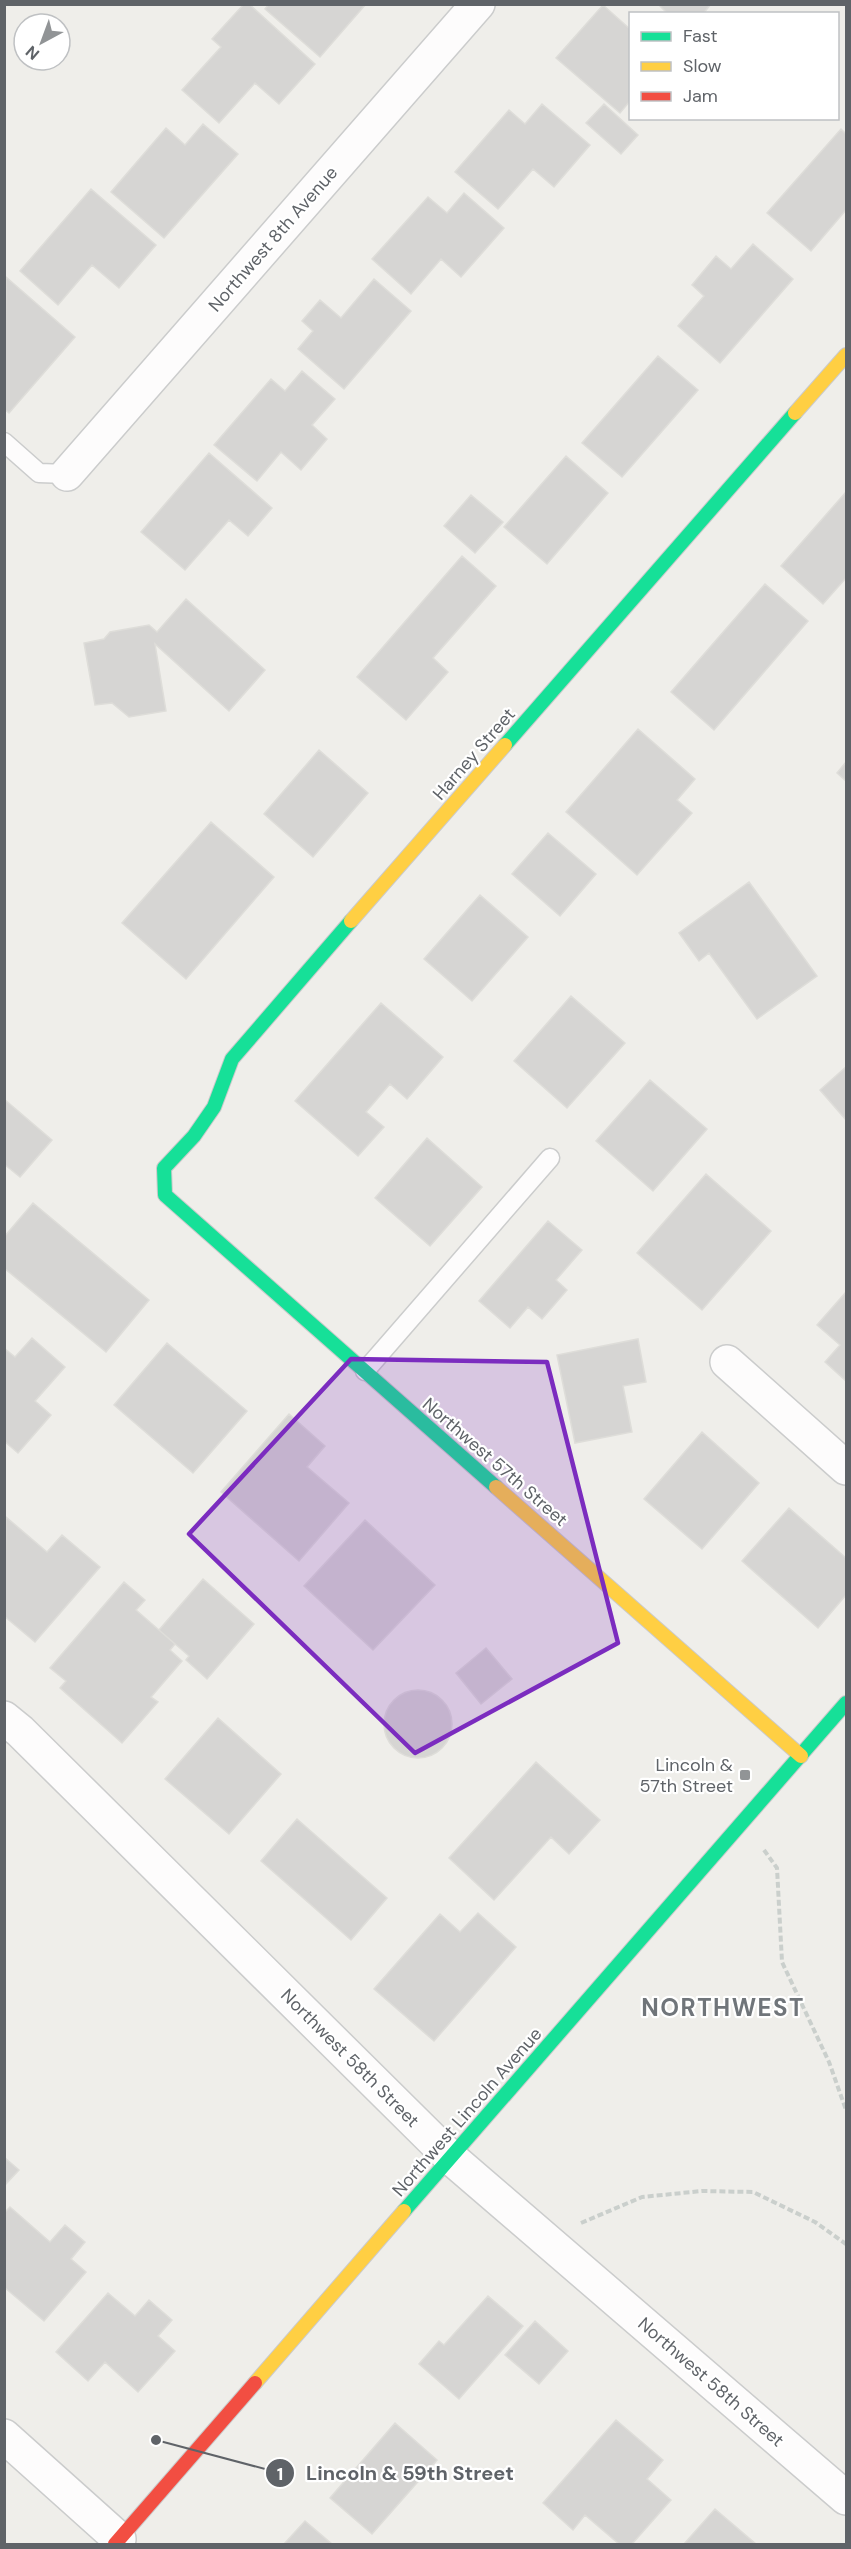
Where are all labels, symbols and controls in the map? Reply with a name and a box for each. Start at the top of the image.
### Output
north arrow [12,12,72,72]
legend [629,12,839,120]
text: Fast [683,24,718,48]
text: N [21,41,44,65]
text: Slow [683,54,722,78]
text: Jam [683,84,718,108]
street label: Northwest 8th Avenue [203,161,343,317]
street label: Harney Street [427,703,521,805]
street label: Northwest 57th Street [417,1392,573,1532]
place label: Lincoln & 57th Street [640,1753,733,1798]
marker: Lincoln & 57th Street [738,1768,752,1782]
street label: Northwest 58th Street [276,1984,424,2132]
district label: NORTHWEST [641,1992,805,2023]
street label: Northwest Lincoln Avenue [387,2022,547,2202]
street label: Northwest 58th Street [633,2312,789,2452]
callout: Lincoln & 59th Street [265,2454,526,2492]
text: Lincoln & 59th Street [306,2460,514,2486]
text: 1 [277,2462,283,2486]

